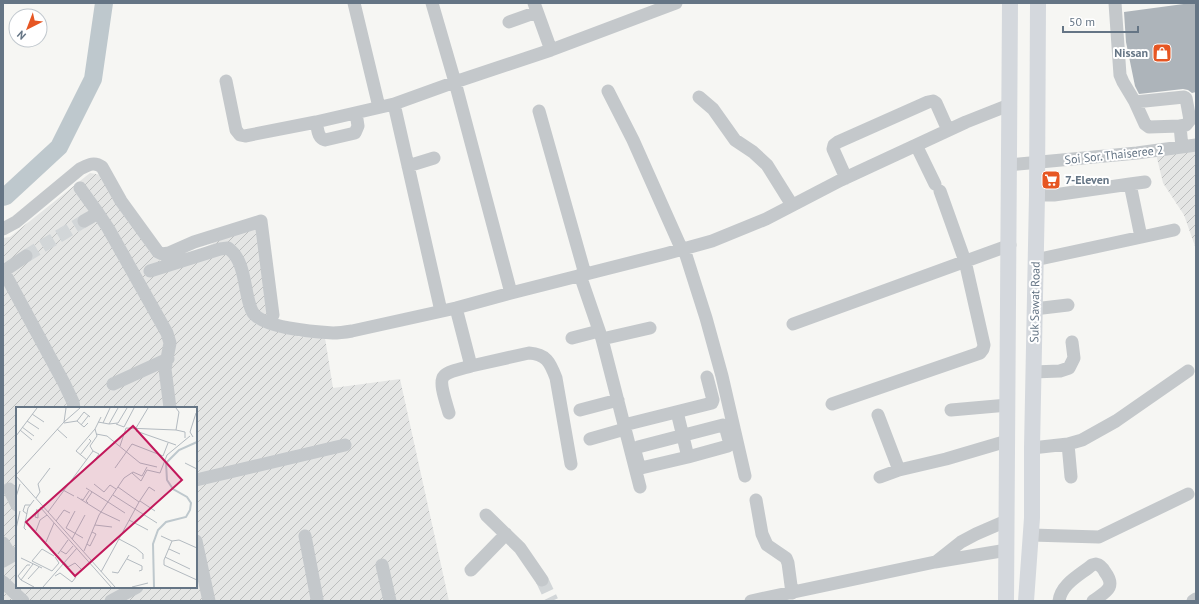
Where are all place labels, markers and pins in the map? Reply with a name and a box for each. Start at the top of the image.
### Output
shop icon: Nissan [1151,42,1173,64]
place label: Nissan [1114,45,1148,60]
supermarket icon: 7-Eleven [1040,169,1062,191]
place label: 7-Eleven [1065,172,1109,187]

